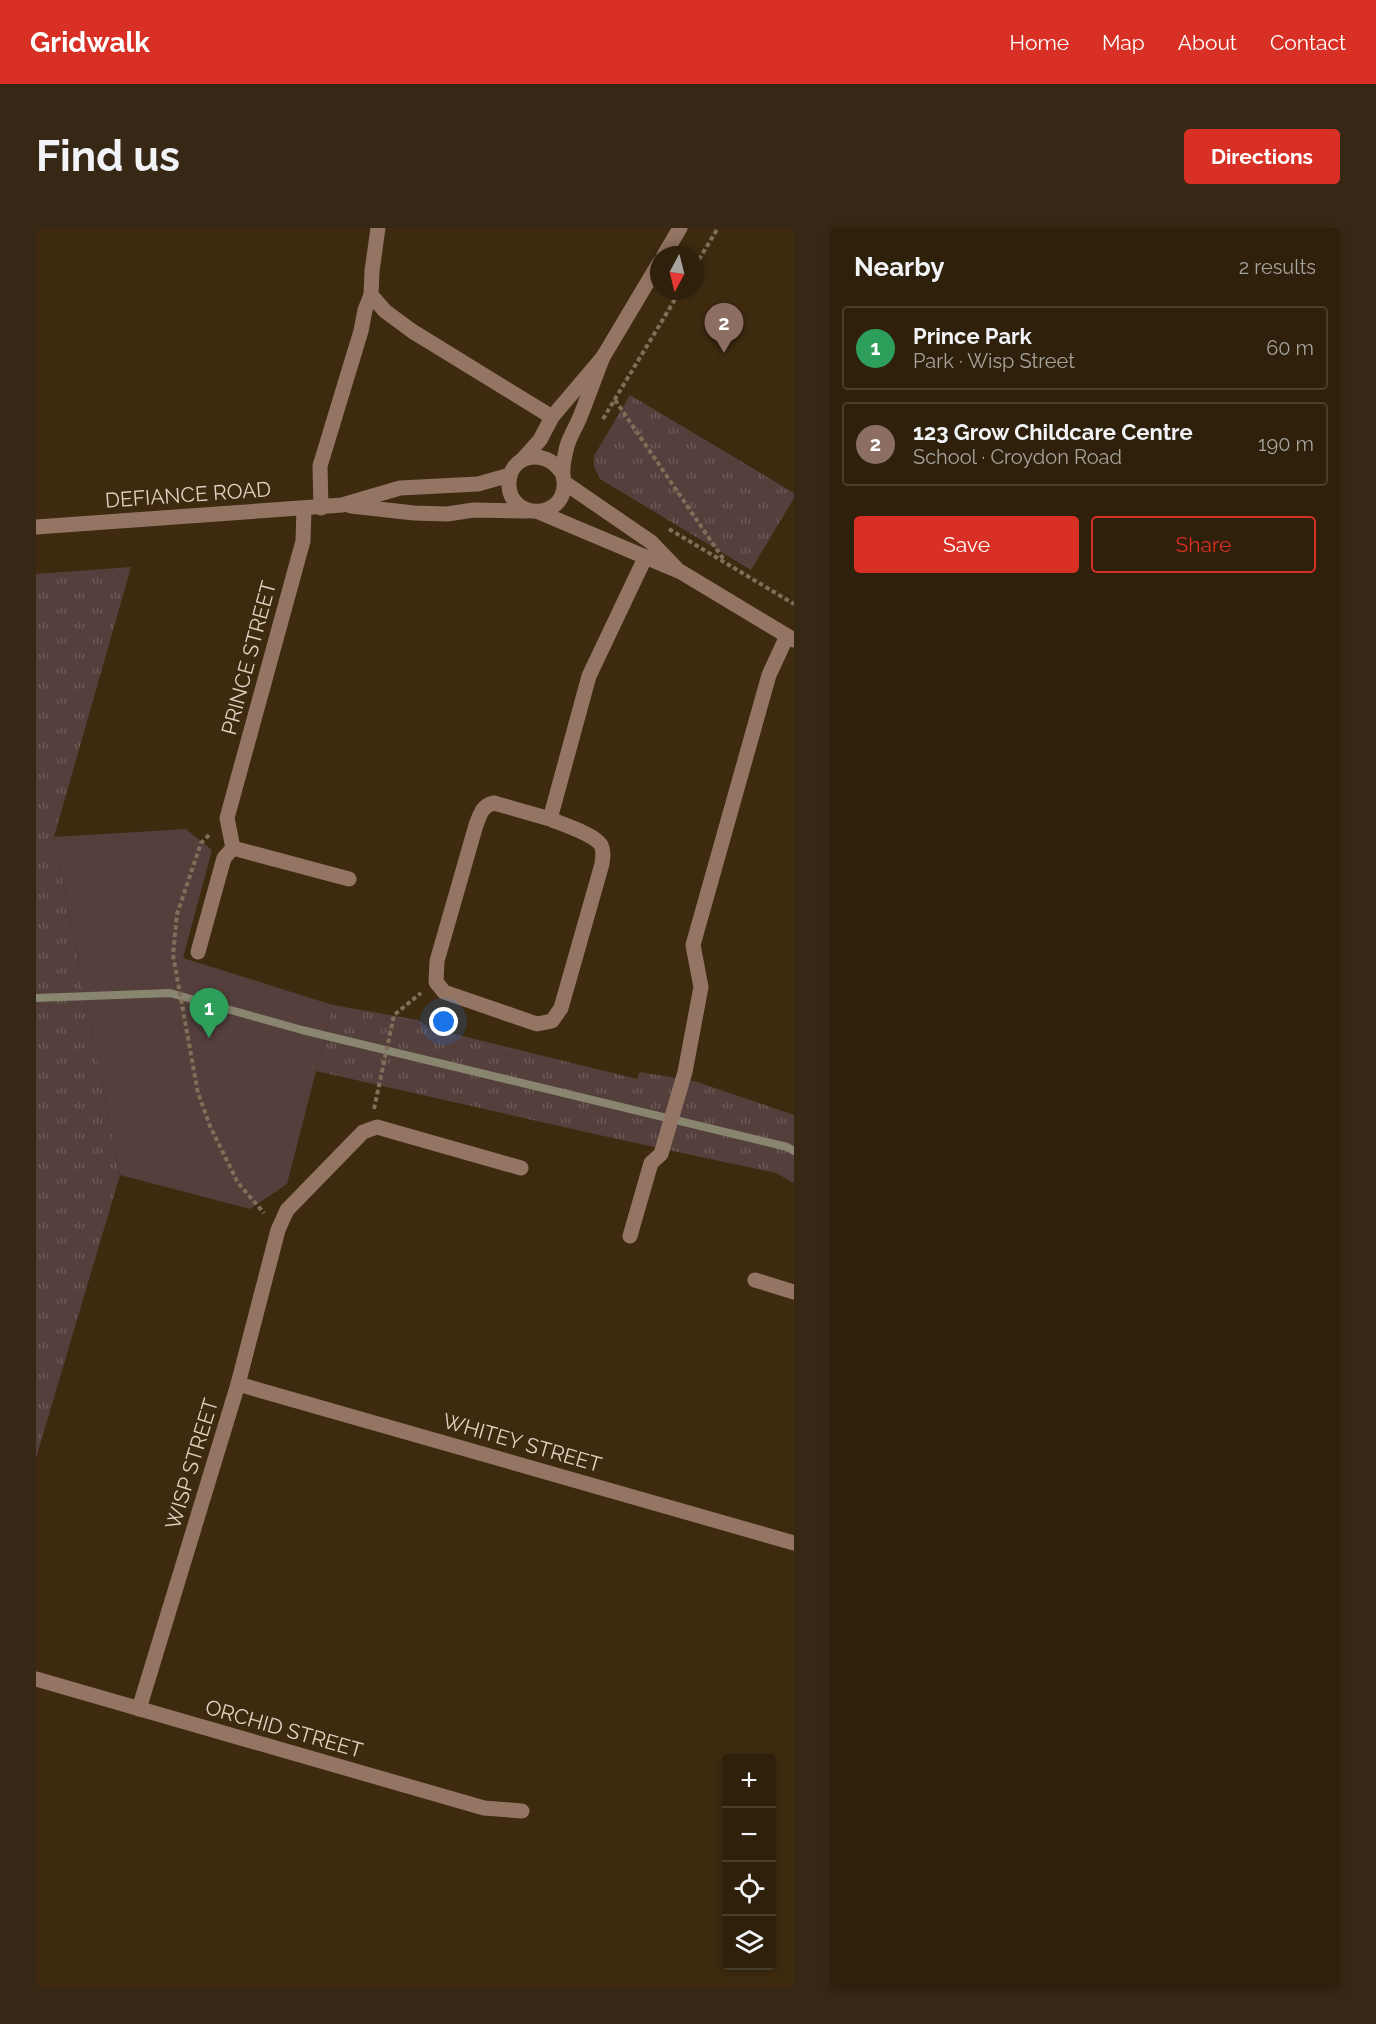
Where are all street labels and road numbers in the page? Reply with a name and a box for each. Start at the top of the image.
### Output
street label: DEFIANCE ROAD [104,476,272,513]
street label: PRINCE STREET [216,578,281,738]
street label: WISP STREET [160,1395,223,1532]
street label: WHITEY STREET [440,1408,605,1477]
street label: ORCHID STREET [203,1694,366,1763]

